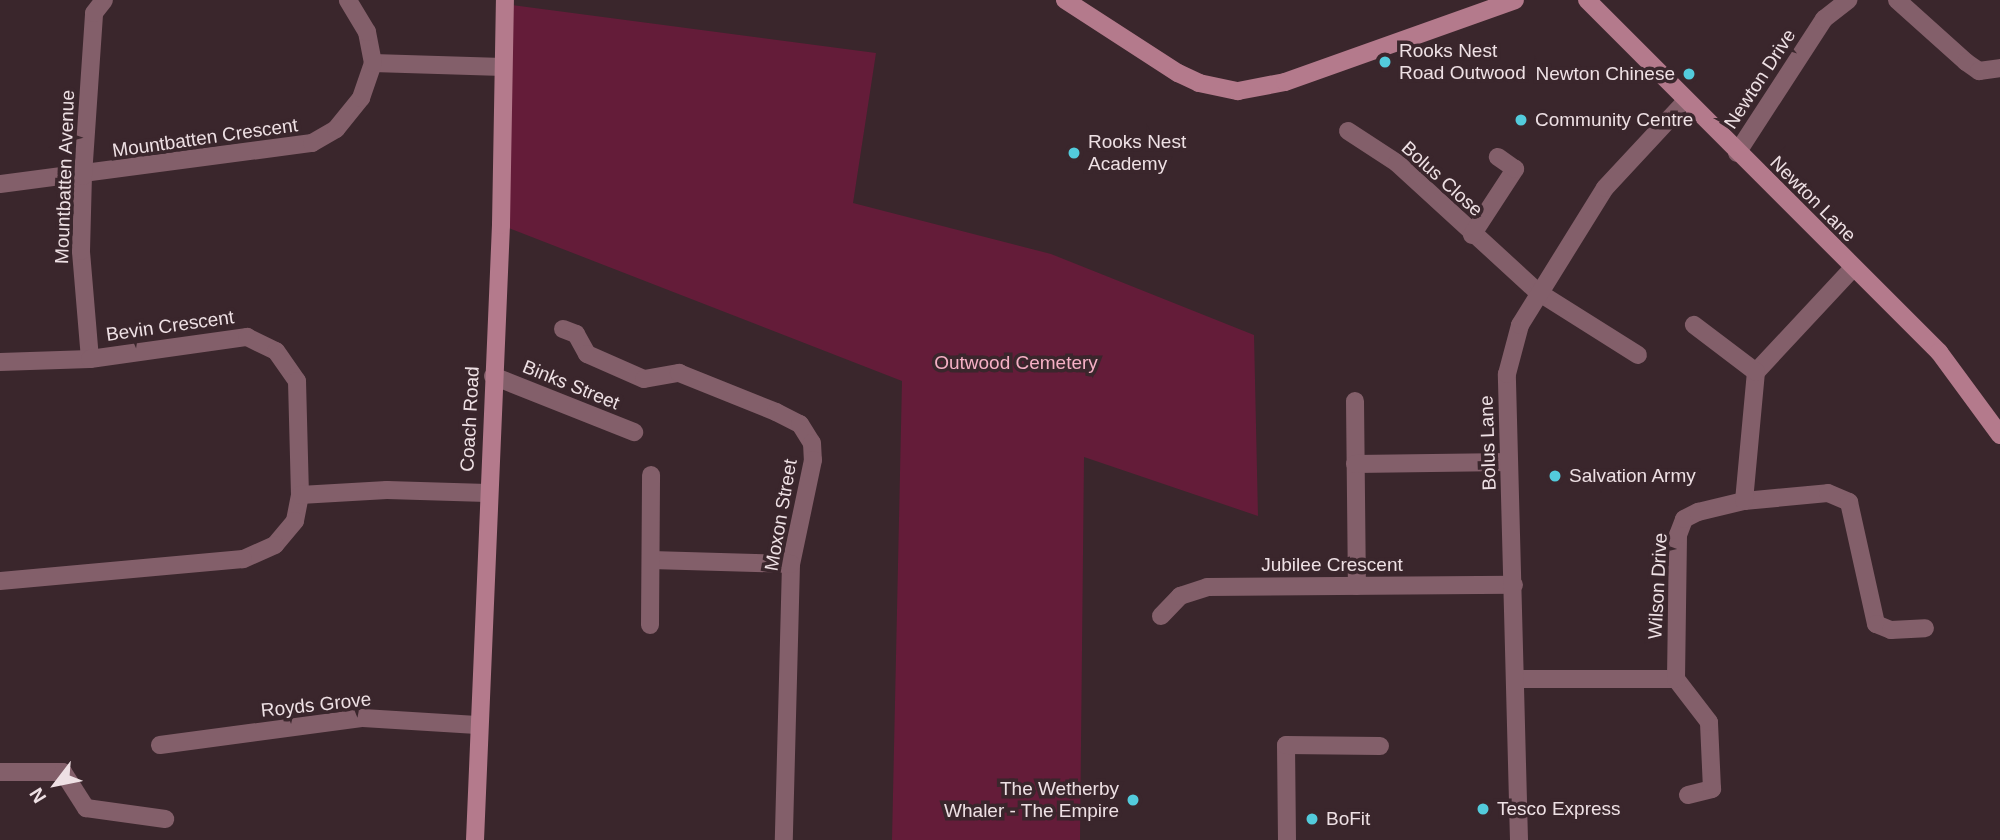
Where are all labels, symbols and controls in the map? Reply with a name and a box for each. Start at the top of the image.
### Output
street label: Newton Drive [1719,25,1801,133]
place label: Rooks Nest Road Outwood [1399,40,1526,84]
marker: Rooks Nest Road Outwood [1377,54,1393,70]
place label: Newton Chinese [1536,63,1675,85]
marker: Newton Chinese [1681,66,1697,82]
street label: Mountbatten Avenue [51,89,79,265]
place label: Community Centre [1535,109,1693,131]
marker: Community Centre [1513,112,1529,128]
street label: Mountbatten Crescent [111,114,299,162]
place label: Rooks Nest Academy [1088,131,1186,175]
street label: Bolus Close [1397,137,1487,221]
marker: Rooks Nest Academy [1066,145,1082,161]
street label: Newton Lane [1765,151,1861,247]
street label: Bevin Crescent [105,306,235,346]
park label: Outwood Cemetery [934,352,1098,374]
street label: Binks Street [519,355,623,415]
street label: Coach Road [456,366,484,472]
street label: Bolus Lane [1475,395,1501,491]
street label: Moxon Street [760,457,802,573]
place label: Salvation Army [1569,465,1697,487]
marker: Salvation Army [1547,468,1563,484]
street label: Wilson Drive [1644,532,1672,640]
street label: Jubilee Crescent [1261,554,1403,576]
street label: Royds Grove [260,688,372,722]
north arrow [21,749,91,819]
place label: The Wetherby Whaler - The Empire [944,778,1119,822]
text: N [25,784,50,807]
marker: The Wetherby Whaler - The Empire [1125,792,1141,808]
place label: Tesco Express [1497,798,1621,820]
marker: Tesco Express [1475,801,1491,817]
place label: BoFit [1326,808,1370,830]
marker: BoFit [1304,811,1320,827]

